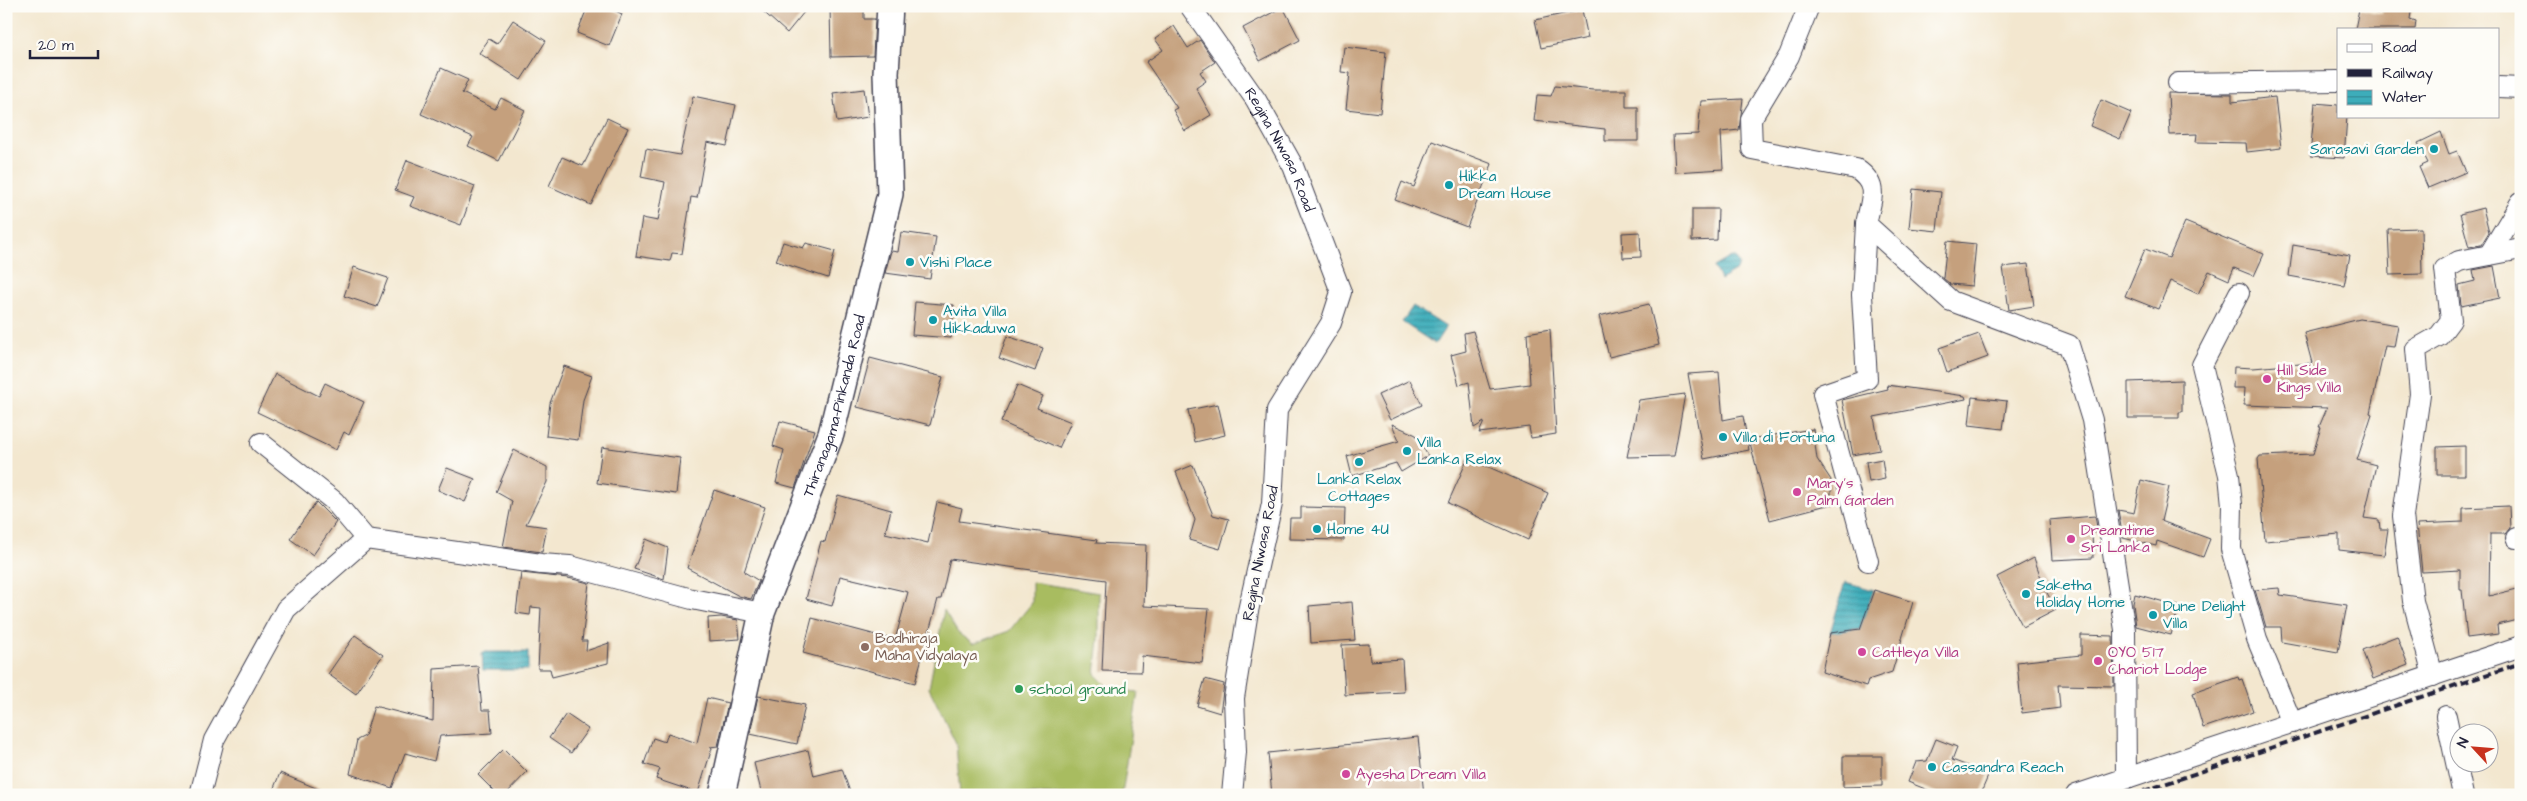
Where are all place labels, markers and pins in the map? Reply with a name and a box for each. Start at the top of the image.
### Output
place label: Sarasavi Garden [2310,139,2424,160]
marker: Sarasavi Garden [2428,143,2440,155]
place label: Hikka Dream House [1459,166,1551,204]
marker: Hikka Dream House [1443,179,1455,191]
place label: Vishi Place [920,252,992,273]
marker: Vishi Place [904,256,916,268]
place label: Avita Villa Hikkaduwa [943,301,1016,339]
marker: Avita Villa Hikkaduwa [927,314,939,326]
place label: Hill Side Kings Villa [2277,360,2342,399]
marker: Hill Side Kings Villa [2261,373,2273,385]
place label: Villa di Fortuna [1733,427,1835,448]
marker: Villa di Fortuna [1717,431,1729,443]
place label: Villa Lanka Relax [1417,432,1502,470]
marker: Villa Lanka Relax [1401,445,1413,457]
marker: Lanka Relax Cottages [1353,456,1365,468]
place label: Lanka Relax Cottages [1317,469,1402,508]
place label: Mary's Palm Garden [1807,473,1894,511]
marker: Mary's Palm Garden [1791,486,1803,498]
place label: Home 4U [1327,519,1389,540]
place label: Dreamtime Sri Lanka [2081,520,2155,558]
marker: Home 4U [1311,523,1323,535]
marker: Dreamtime Sri Lanka [2065,533,2077,545]
place label: Saketha Holiday Home [2036,575,2125,614]
marker: Saketha Holiday Home [2020,588,2032,600]
place label: Dune Delight Villa [2163,596,2246,634]
marker: Dune Delight Villa [2147,609,2159,621]
place label: Bodhiraja Maha Vidyalaya [875,628,978,667]
marker: Bodhiraja Maha Vidyalaya [859,641,871,653]
place label: Cattleya Villa [1872,642,1959,664]
place label: OYO 517 Chariot Lodge [2108,642,2207,681]
marker: Cattleya Villa [1856,646,1868,658]
marker: OYO 517 Chariot Lodge [2092,655,2104,667]
place label: school ground [1029,679,1126,701]
marker: school ground [1013,683,1025,695]
place label: Cassandra Reach [1942,757,2064,778]
marker: Cassandra Reach [1926,761,1938,773]
place label: Ayesha Dream Villa [1356,764,1486,786]
marker: Ayesha Dream Villa [1340,768,1352,780]

